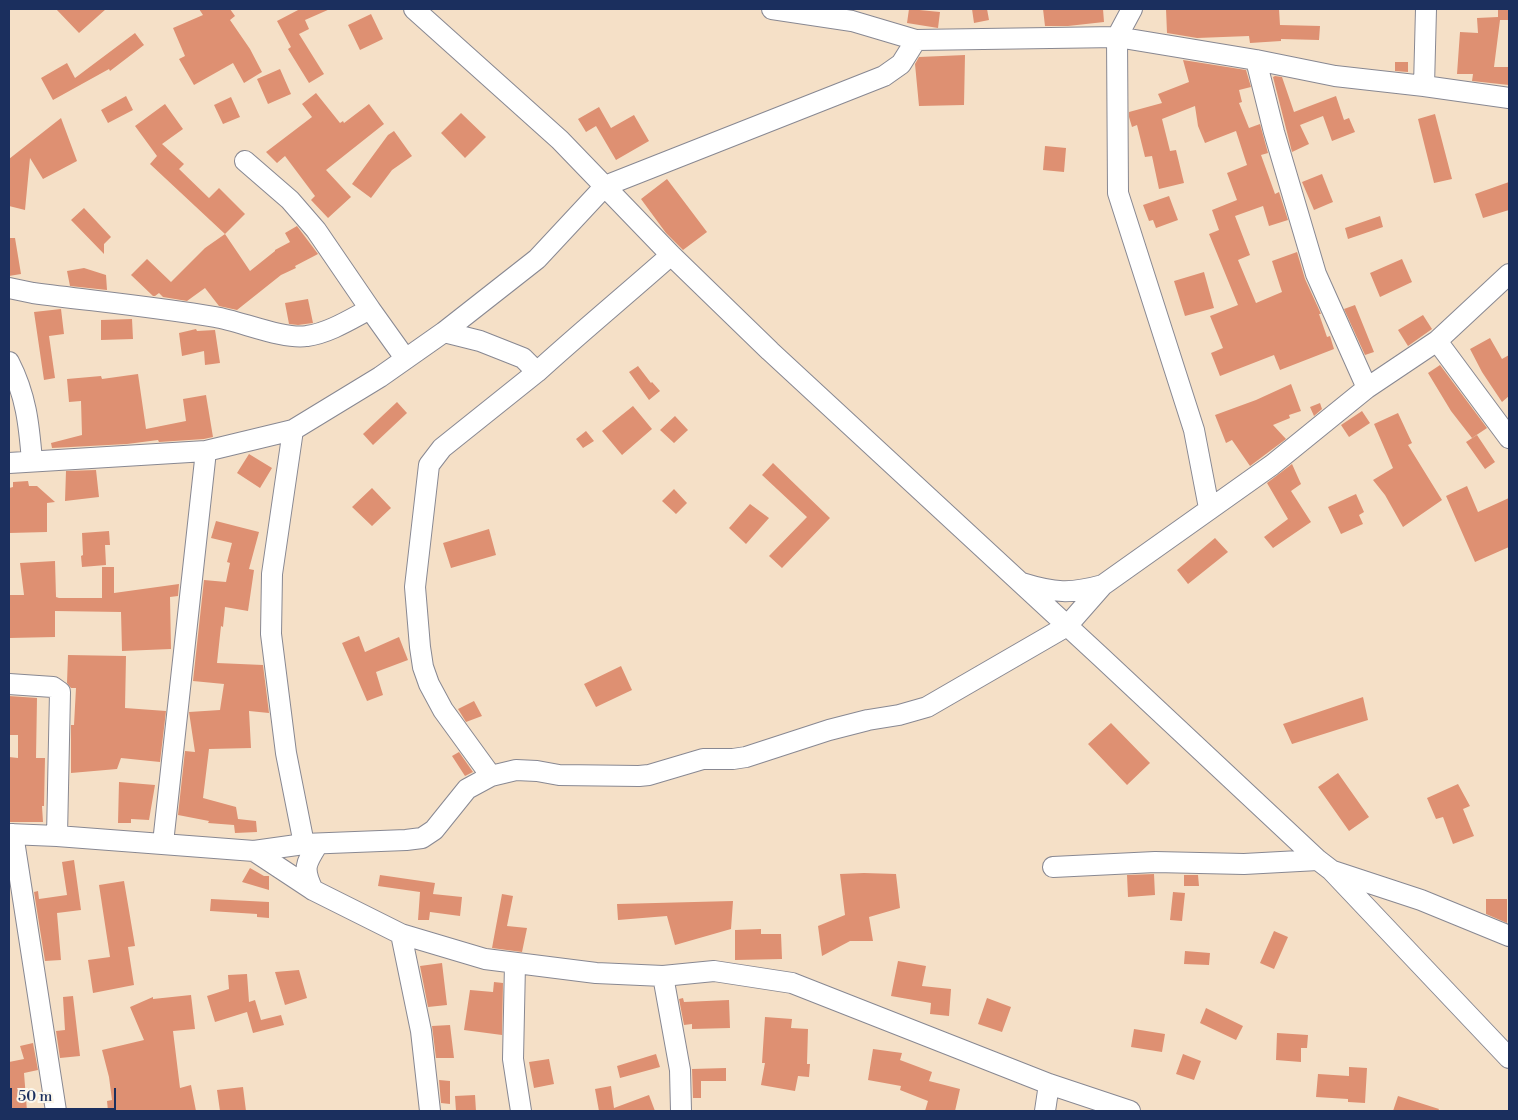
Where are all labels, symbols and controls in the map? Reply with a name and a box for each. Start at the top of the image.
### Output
scale bar [12,1078,119,1110]
text: 50 m [18,1087,52,1106]

